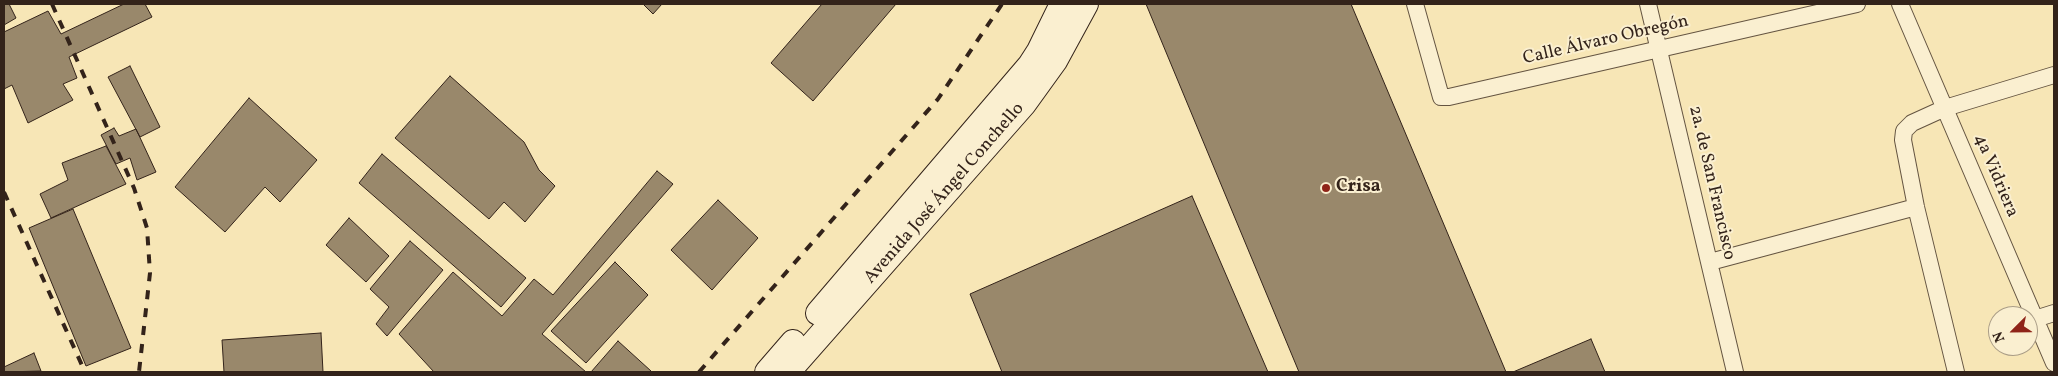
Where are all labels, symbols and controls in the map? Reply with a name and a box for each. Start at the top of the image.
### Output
street label: Calle Álvaro Obregón [1521,11,1691,71]
street label: Avenida José Ángel Conchello [860,99,1030,289]
street label: 2a. de San Francisco [1683,104,1739,262]
street label: 4a Vidriera [1968,131,2022,221]
place label: Crisa [1336,177,1381,199]
marker: Crisa [1320,182,1332,194]
north arrow [1988,306,2038,356]
text: N [1989,328,2010,345]

